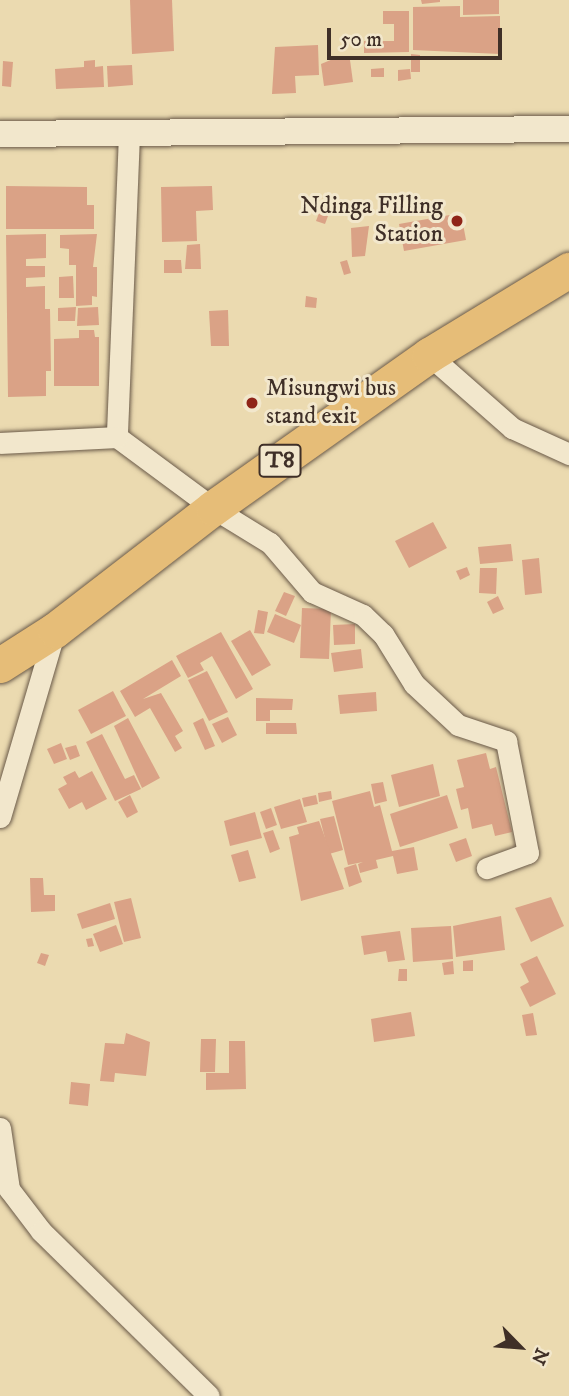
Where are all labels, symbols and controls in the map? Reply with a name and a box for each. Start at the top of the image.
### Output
scale bar [331,14,506,58]
text: 50 m [340,27,382,53]
place label: Ndinga Filling Station [300,193,443,249]
marker: Ndinga Filling Station [449,213,465,229]
place label: Misungwi bus stand exit [266,375,396,431]
marker: Misungwi bus stand exit [244,395,260,411]
road number: T8 [257,442,303,481]
north arrow [485,1312,555,1382]
text: N [526,1344,553,1368]

